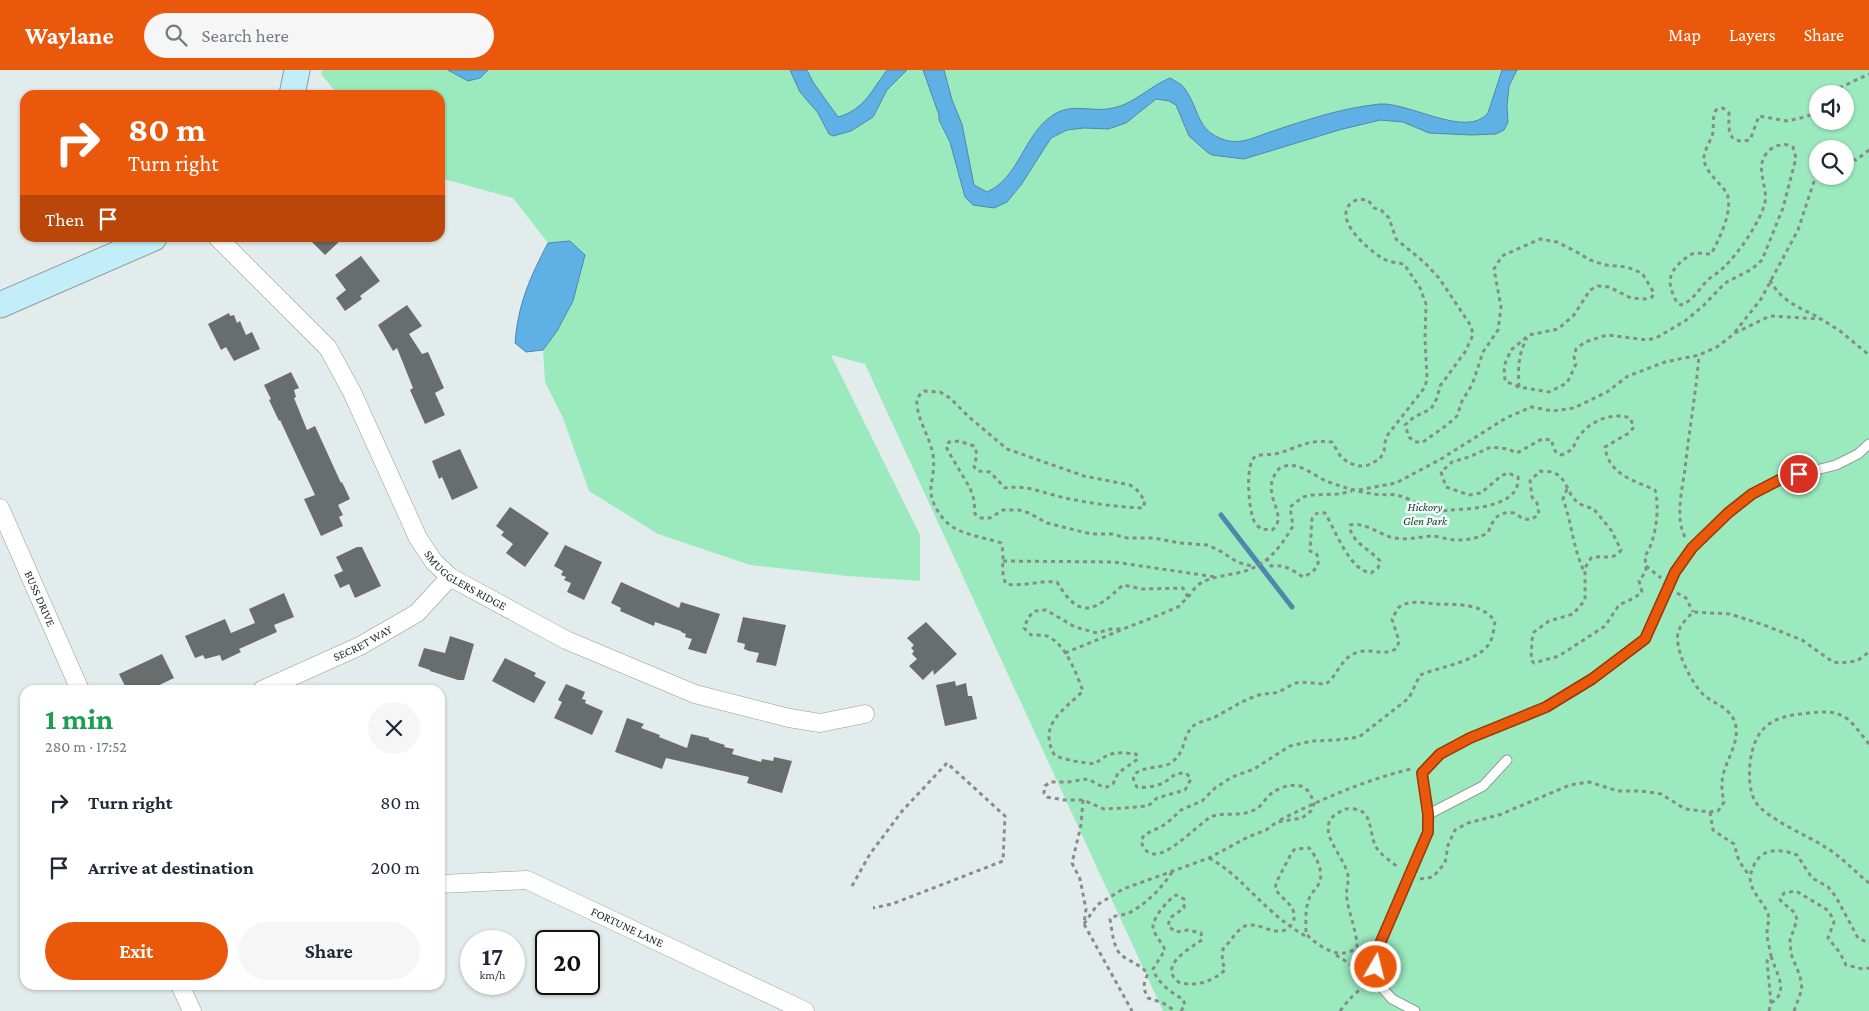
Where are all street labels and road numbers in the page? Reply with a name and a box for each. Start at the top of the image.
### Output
street label: SMUGGLERS RIDGE [421,548,509,614]
street label: BUSS DRIVE [21,569,58,629]
street label: SECRET WAY [331,622,395,664]
street label: FORTUNE LANE [589,904,666,951]

